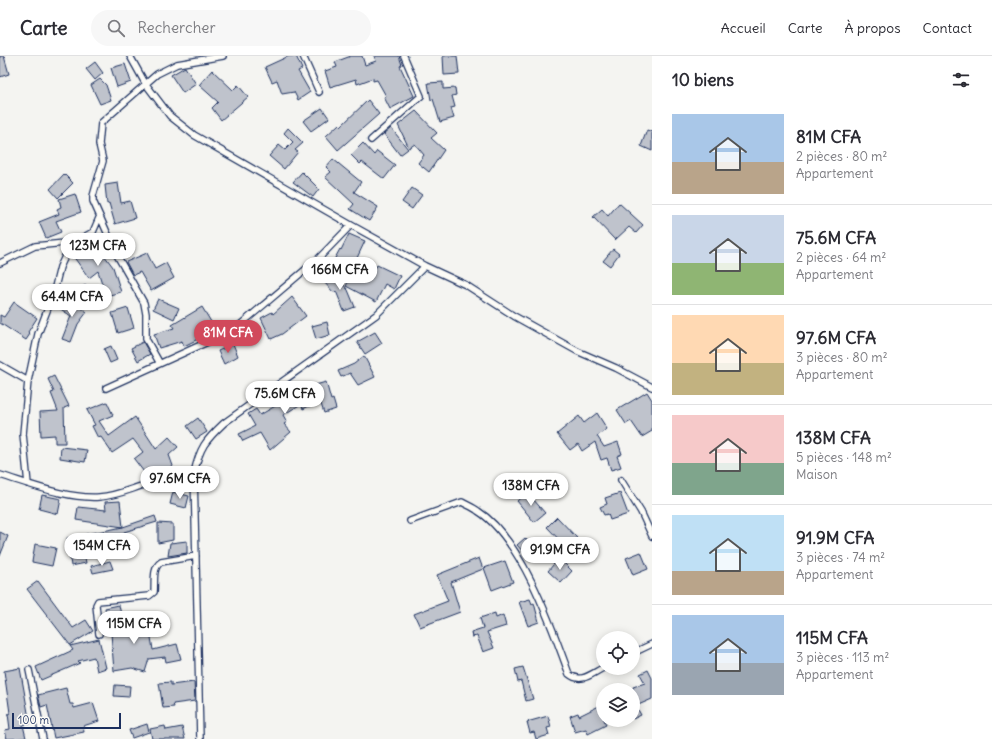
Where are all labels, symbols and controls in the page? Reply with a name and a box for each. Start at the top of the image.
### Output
search box [91,10,371,46]
text: Carte [20,16,67,40]
icon: search [105,17,127,39]
text: Rechercher [137,18,216,37]
text: Accueil [721,19,766,37]
text: Carte [788,19,823,37]
text: À propos [845,19,901,37]
text: Contact [923,19,972,37]
text: 10 biens [672,69,734,91]
icon: filters [950,69,972,91]
text: 81M CFA [796,126,861,148]
icon: home [704,130,752,178]
text: 2 pièces · 80 m² [796,148,887,165]
text: Appartement [796,165,873,182]
text: 75.6M CFA [796,227,876,249]
icon: home [704,231,752,279]
pin: 123M CFA [57,233,139,267]
text: 123M CFA [70,237,126,254]
text: 2 pièces · 64 m² [796,249,886,266]
pin: 166M CFA [299,257,381,291]
text: 166M CFA [311,261,369,278]
text: Appartement [796,266,873,283]
pin: 64.4M CFA [26,284,118,318]
text: 64.4M CFA [41,288,103,305]
pin: 81M CFA [191,320,265,354]
text: 81M CFA [203,324,253,341]
text: 97.6M CFA [796,327,876,349]
icon: home [704,331,752,379]
text: 3 pièces · 80 m² [796,349,888,366]
text: Appartement [796,366,873,383]
pin: 75.6M CFA [239,381,331,415]
text: 75.6M CFA [254,385,316,402]
text: 138M CFA [796,427,871,449]
icon: home [704,431,752,479]
text: 5 pièces · 148 m² [796,449,892,466]
pin: 97.6M CFA [134,466,226,500]
text: Maison [796,466,838,483]
text: 97.6M CFA [149,470,211,487]
pin: 138M CFA [490,473,572,507]
text: 138M CFA [502,477,560,494]
text: 91.9M CFA [796,527,875,549]
icon: home [704,531,752,579]
pin: 154M CFA [61,533,143,567]
text: 154M CFA [73,537,131,554]
pin: 91.9M CFA [514,537,606,571]
text: 91.9M CFA [530,541,590,558]
text: 3 pièces · 74 m² [796,549,885,566]
text: Appartement [796,566,873,583]
pin: 115M CFA [93,611,175,645]
text: 115M CFA [106,615,162,632]
text: 115M CFA [796,627,868,649]
map controls [596,631,640,727]
button: locate [596,631,640,675]
icon: home [704,631,752,679]
text: 3 pièces · 113 m² [796,649,889,666]
text: Appartement [796,666,873,683]
button: layers [596,683,640,727]
scale bar [12,711,121,730]
text: 100 m [18,713,49,727]

